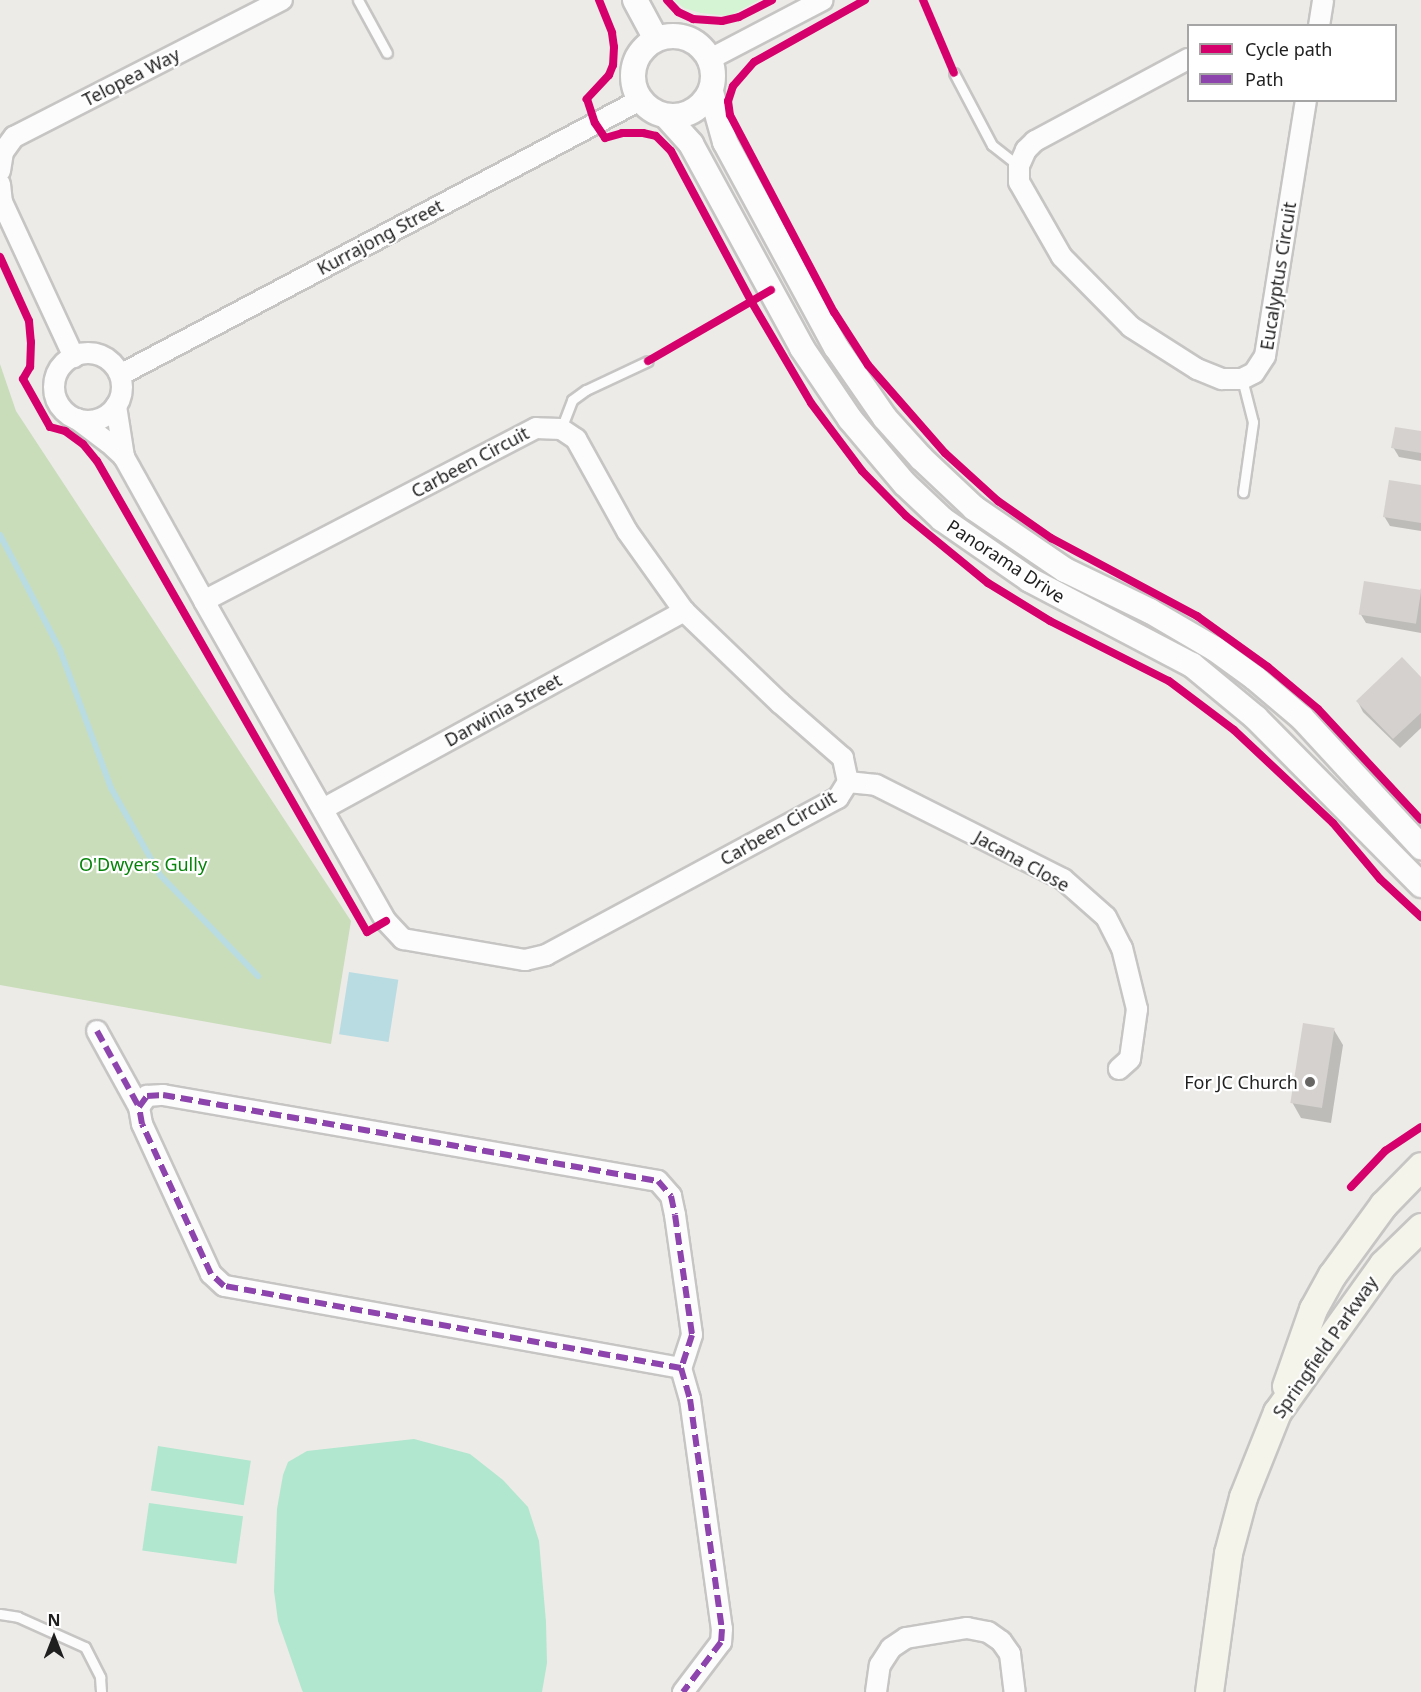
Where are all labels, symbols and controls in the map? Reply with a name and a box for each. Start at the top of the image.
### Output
legend [1187,24,1397,102]
text: Cycle path [1245,37,1332,61]
street label: Telopea Way [79,43,183,111]
text: Path [1245,67,1284,91]
street label: Kurrajong Street [313,195,447,279]
street label: Eucalyptus Circuit [1256,200,1300,352]
street label: Carbeen Circuit [408,422,532,502]
street label: Panorama Drive [943,515,1069,607]
street label: Darwinia Street [441,669,565,751]
street label: Carbeen Circuit [716,786,840,870]
street label: Jacana Close [971,826,1073,896]
park label: O'Dwyers Gully [79,853,207,875]
place label: For JC Church [1184,1071,1298,1093]
marker: For JC Church [1303,1075,1317,1089]
street label: Springfield Parkway [1268,1272,1382,1422]
north arrow [24,1608,84,1668]
text: N [47,1609,61,1631]

